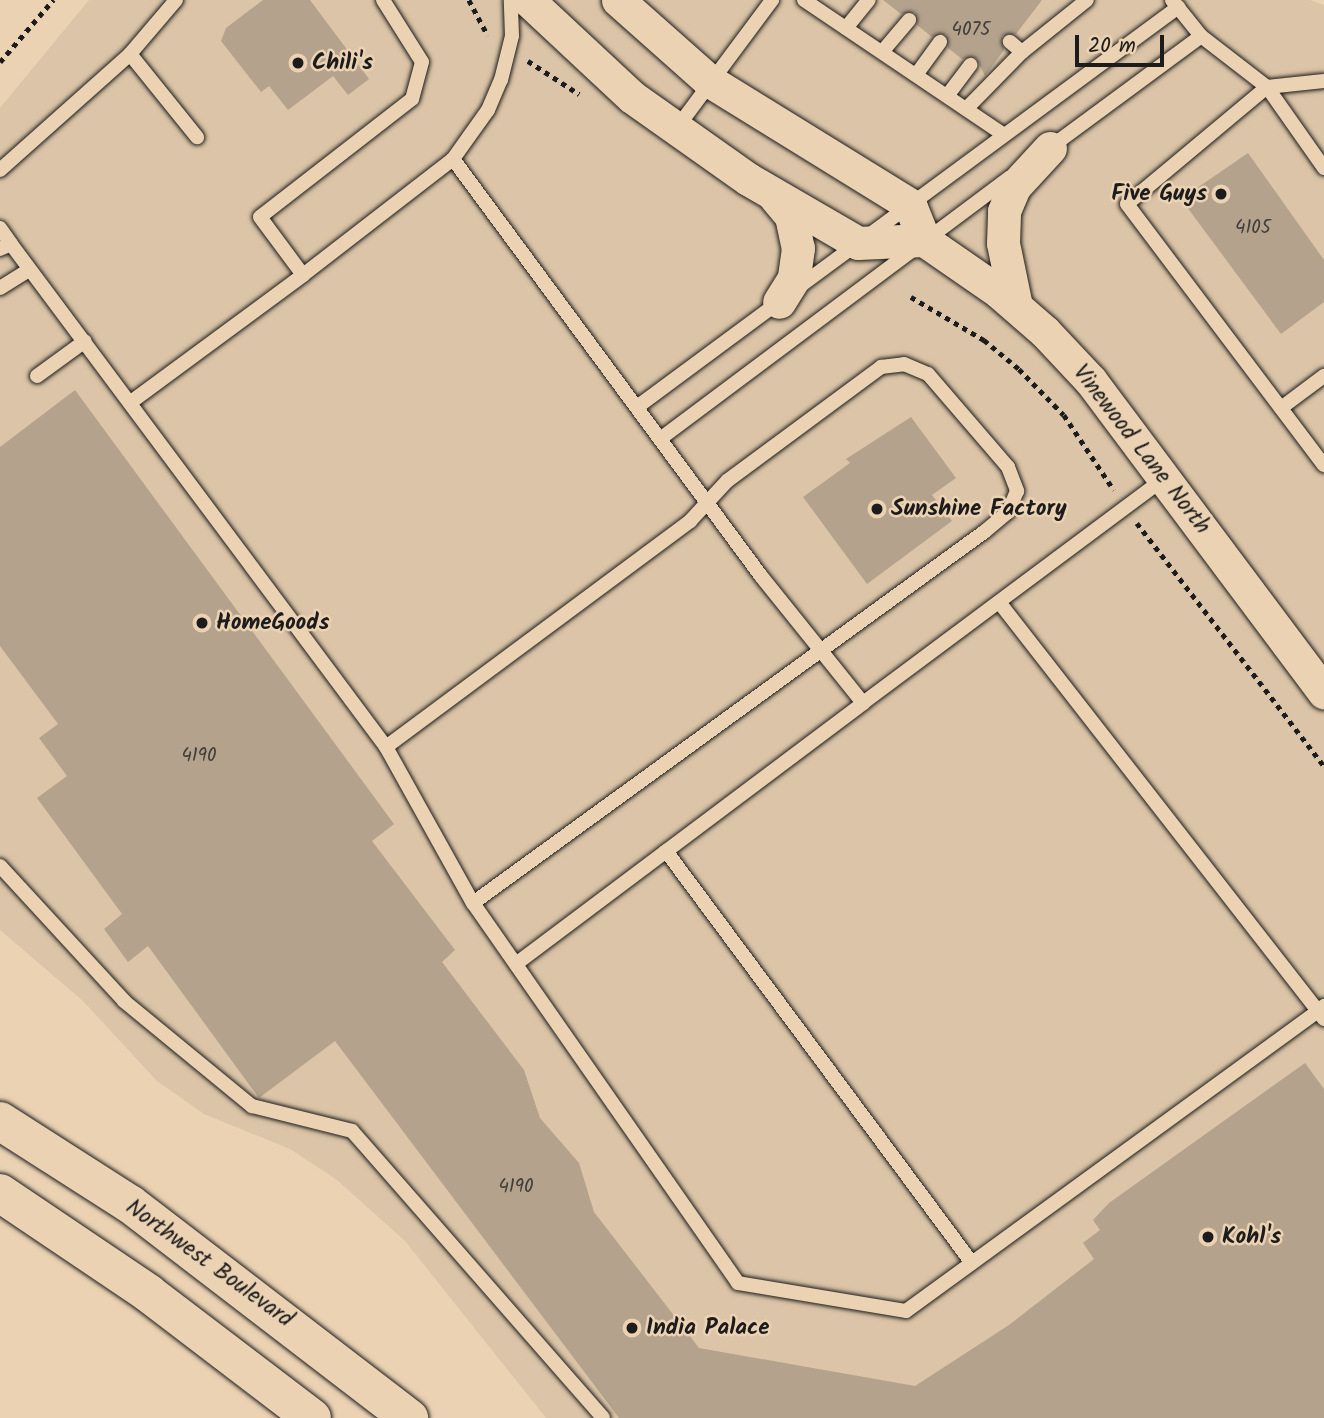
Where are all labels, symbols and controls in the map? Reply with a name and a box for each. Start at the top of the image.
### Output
house number: 4075 [952,20,990,42]
scale bar [1079,21,1168,65]
text: 20 m [1088,30,1136,63]
place label: Chili's [312,49,373,77]
marker: Chili's [290,55,306,71]
place label: Five Guys [1111,180,1207,208]
marker: Five Guys [1213,186,1229,202]
house number: 4105 [1235,218,1271,240]
street label: Vinewood Lane North [1066,360,1216,540]
place label: Sunshine Factory [891,495,1067,523]
marker: Sunshine Factory [869,501,885,517]
place label: HomeGoods [216,609,329,637]
marker: HomeGoods [194,615,210,631]
house number: 4190 [181,746,217,768]
house number: 4190 [498,1177,534,1199]
street label: Northwest Boulevard [120,1194,298,1334]
place label: Kohl's [1222,1223,1281,1251]
marker: Kohl's [1200,1229,1216,1245]
place label: India Palace [646,1314,769,1342]
marker: India Palace [624,1320,640,1336]

